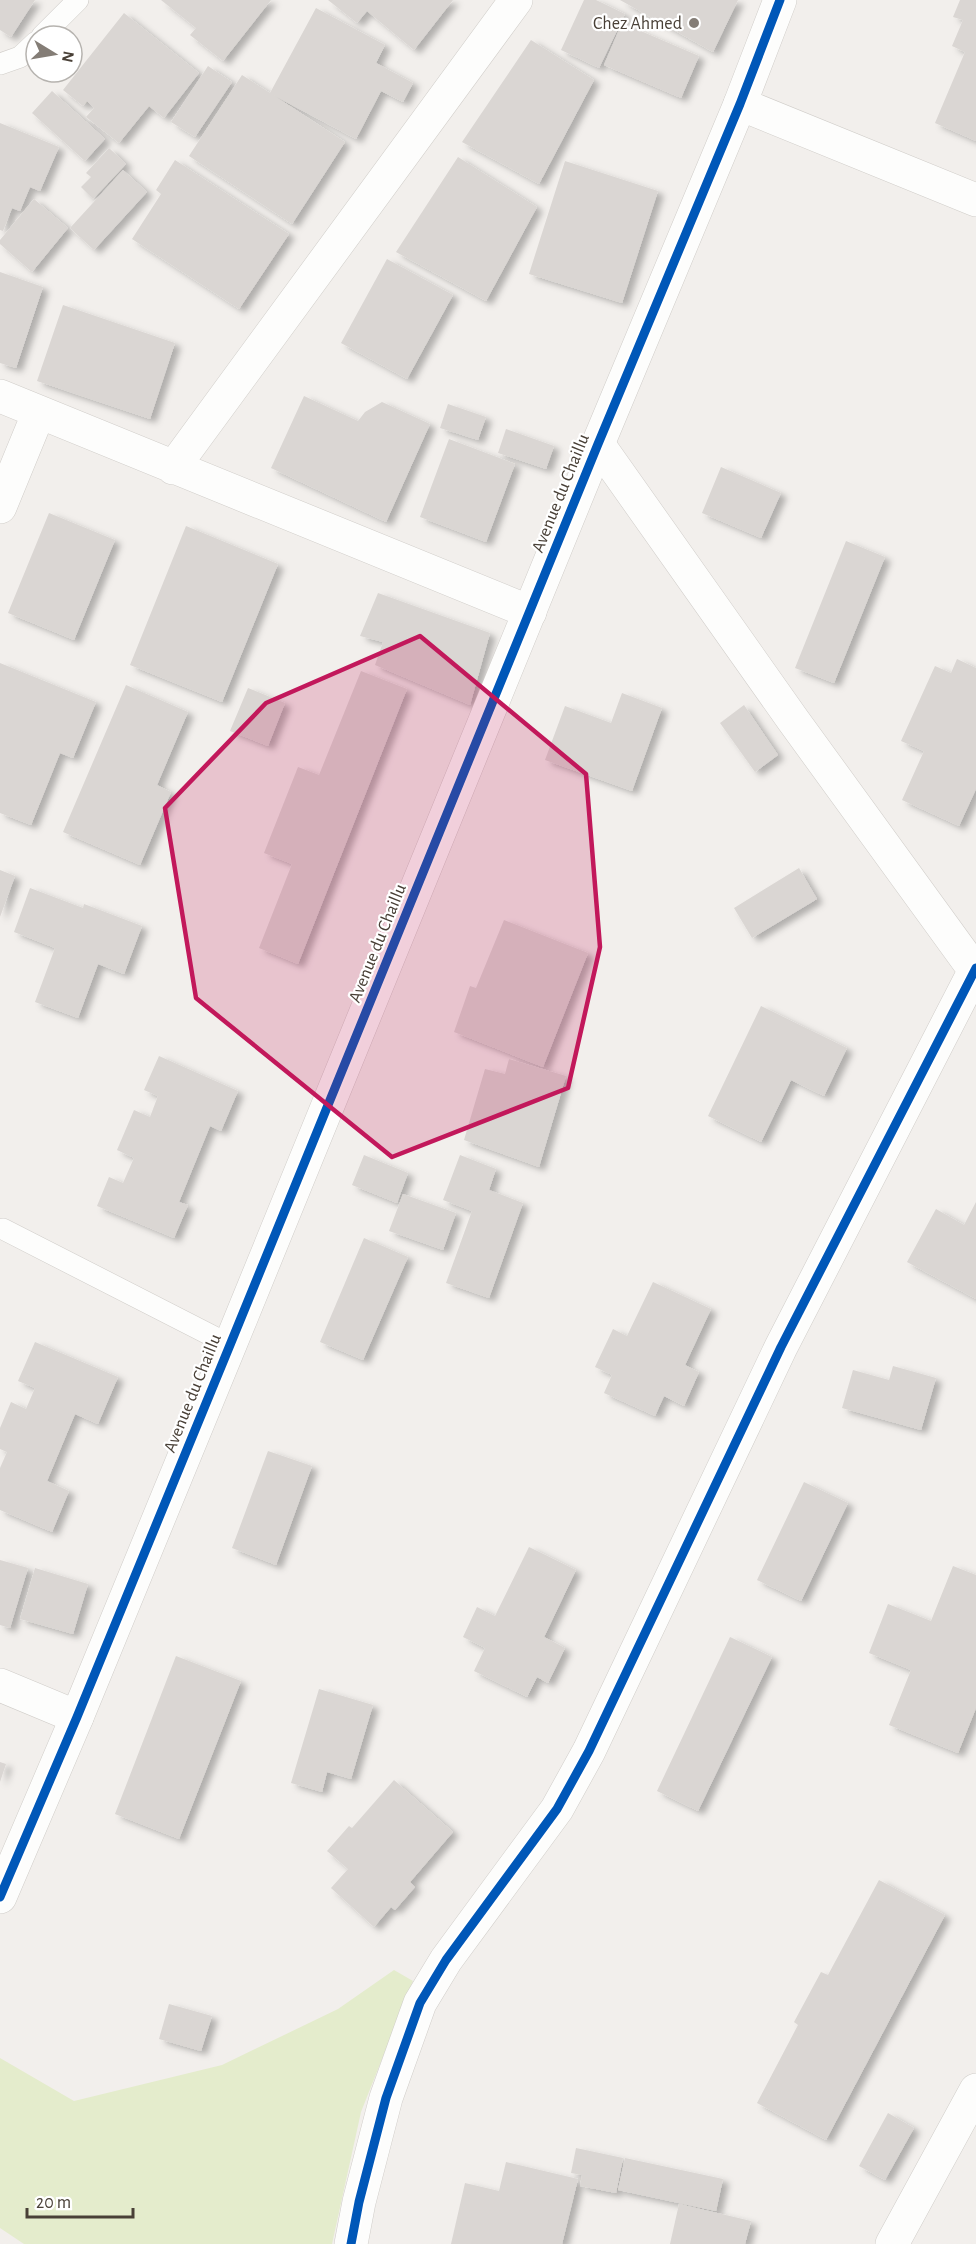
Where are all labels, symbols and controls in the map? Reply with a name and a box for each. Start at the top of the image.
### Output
place label: Chez Ahmed [593,15,682,33]
marker: Chez Ahmed [687,16,701,30]
north arrow [24,24,84,84]
text: N [59,50,77,64]
street label: Avenue du Chaillu [529,431,593,555]
street label: Avenue du Chaillu [346,881,410,1005]
street label: Avenue du Chaillu [161,1331,225,1455]
scale bar [27,2181,134,2219]
text: 20 m [36,2194,71,2212]

